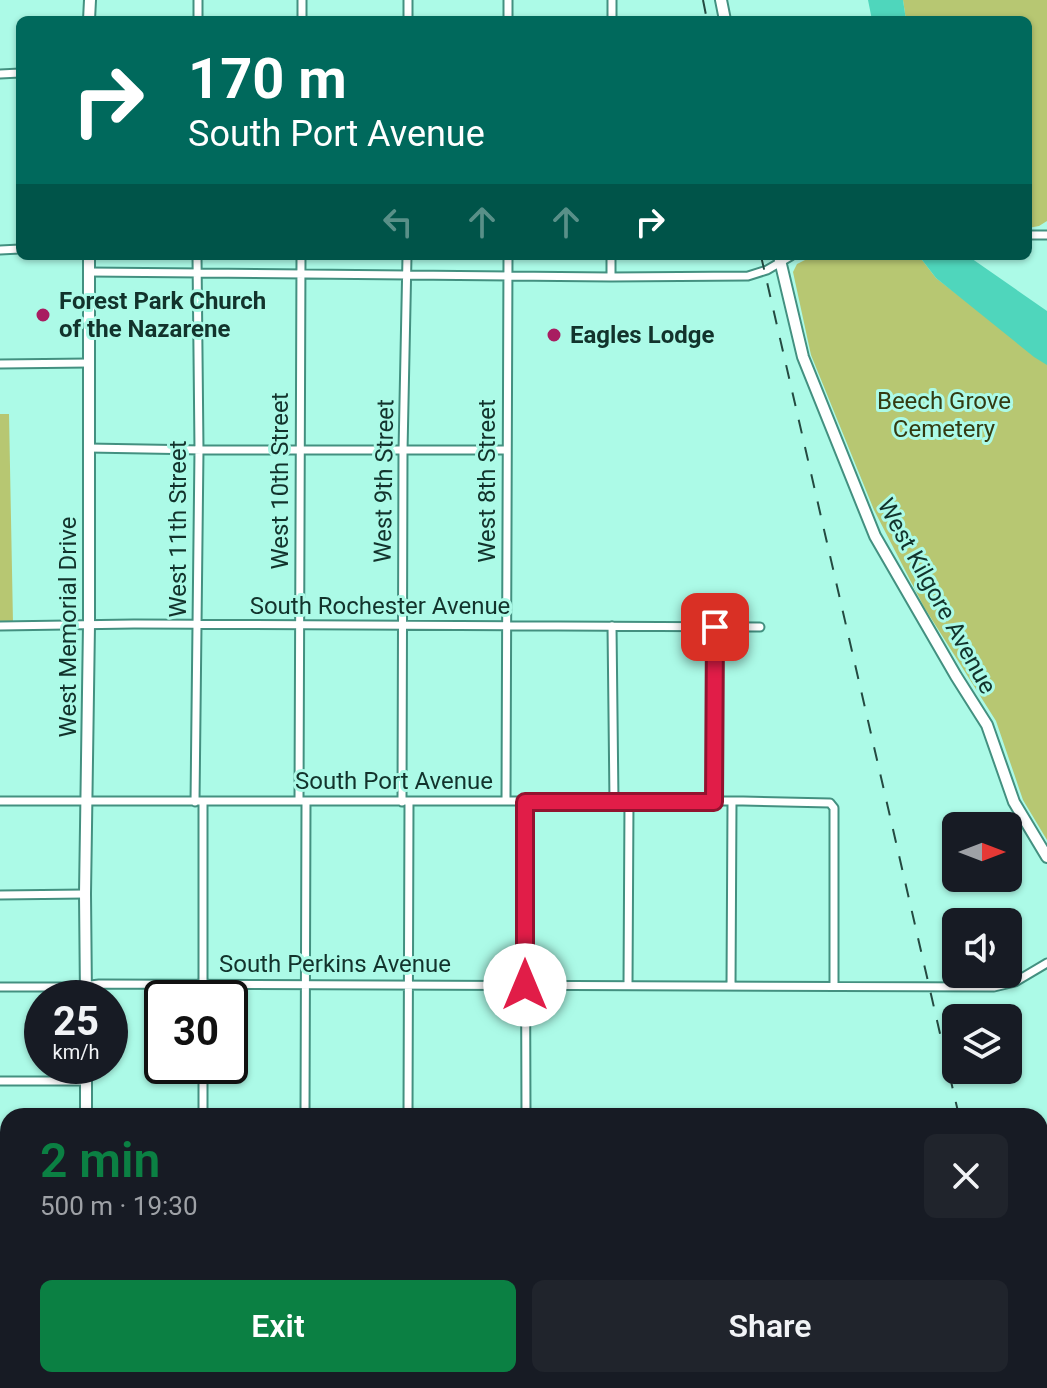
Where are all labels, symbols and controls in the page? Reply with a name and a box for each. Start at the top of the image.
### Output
text: 170 m [188,46,347,112]
icon: right [56,48,160,152]
text: South Port Avenue [188,113,485,155]
icon: left [376,200,420,244]
icon: ahead [460,200,504,244]
icon: ahead [544,200,588,244]
icon: right [628,200,672,244]
place label: Forest Park Church of the Nazarene [59,287,266,343]
marker: Forest Park Church of the Nazarene [34,306,52,324]
place label: Eagles Lodge [570,321,714,349]
marker: Eagles Lodge [545,326,563,344]
park label: Beech Grove Cemetery [877,387,1011,443]
street label: West 10th Street [266,392,294,570]
street label: West 9th Street [369,399,399,563]
street label: West 8th Street [473,399,501,563]
street label: West 11th Street [164,440,192,618]
street label: West Kilgore Avenue [872,494,1002,698]
street label: West Memorial Drive [54,517,82,738]
street label: South Rochester Avenue [250,592,510,620]
pin [681,593,749,661]
icon: arrive [693,605,737,649]
street label: South Port Avenue [295,767,493,795]
north arrow [942,812,1022,892]
map controls [942,812,1022,1084]
button: sound [942,908,1022,988]
position arrow [483,943,567,1027]
street label: South Perkins Avenue [219,950,451,978]
speed limit sign: 30 [144,980,248,1084]
text: 25 [53,998,99,1045]
button: layers [942,1004,1022,1084]
text: km/h [53,1040,99,1064]
text: 2 min [40,1132,160,1189]
button: close [924,1134,1008,1218]
text: 500 m · 19:30 [40,1191,198,1221]
button: Exit [40,1280,516,1372]
button: Share [532,1280,1008,1372]

